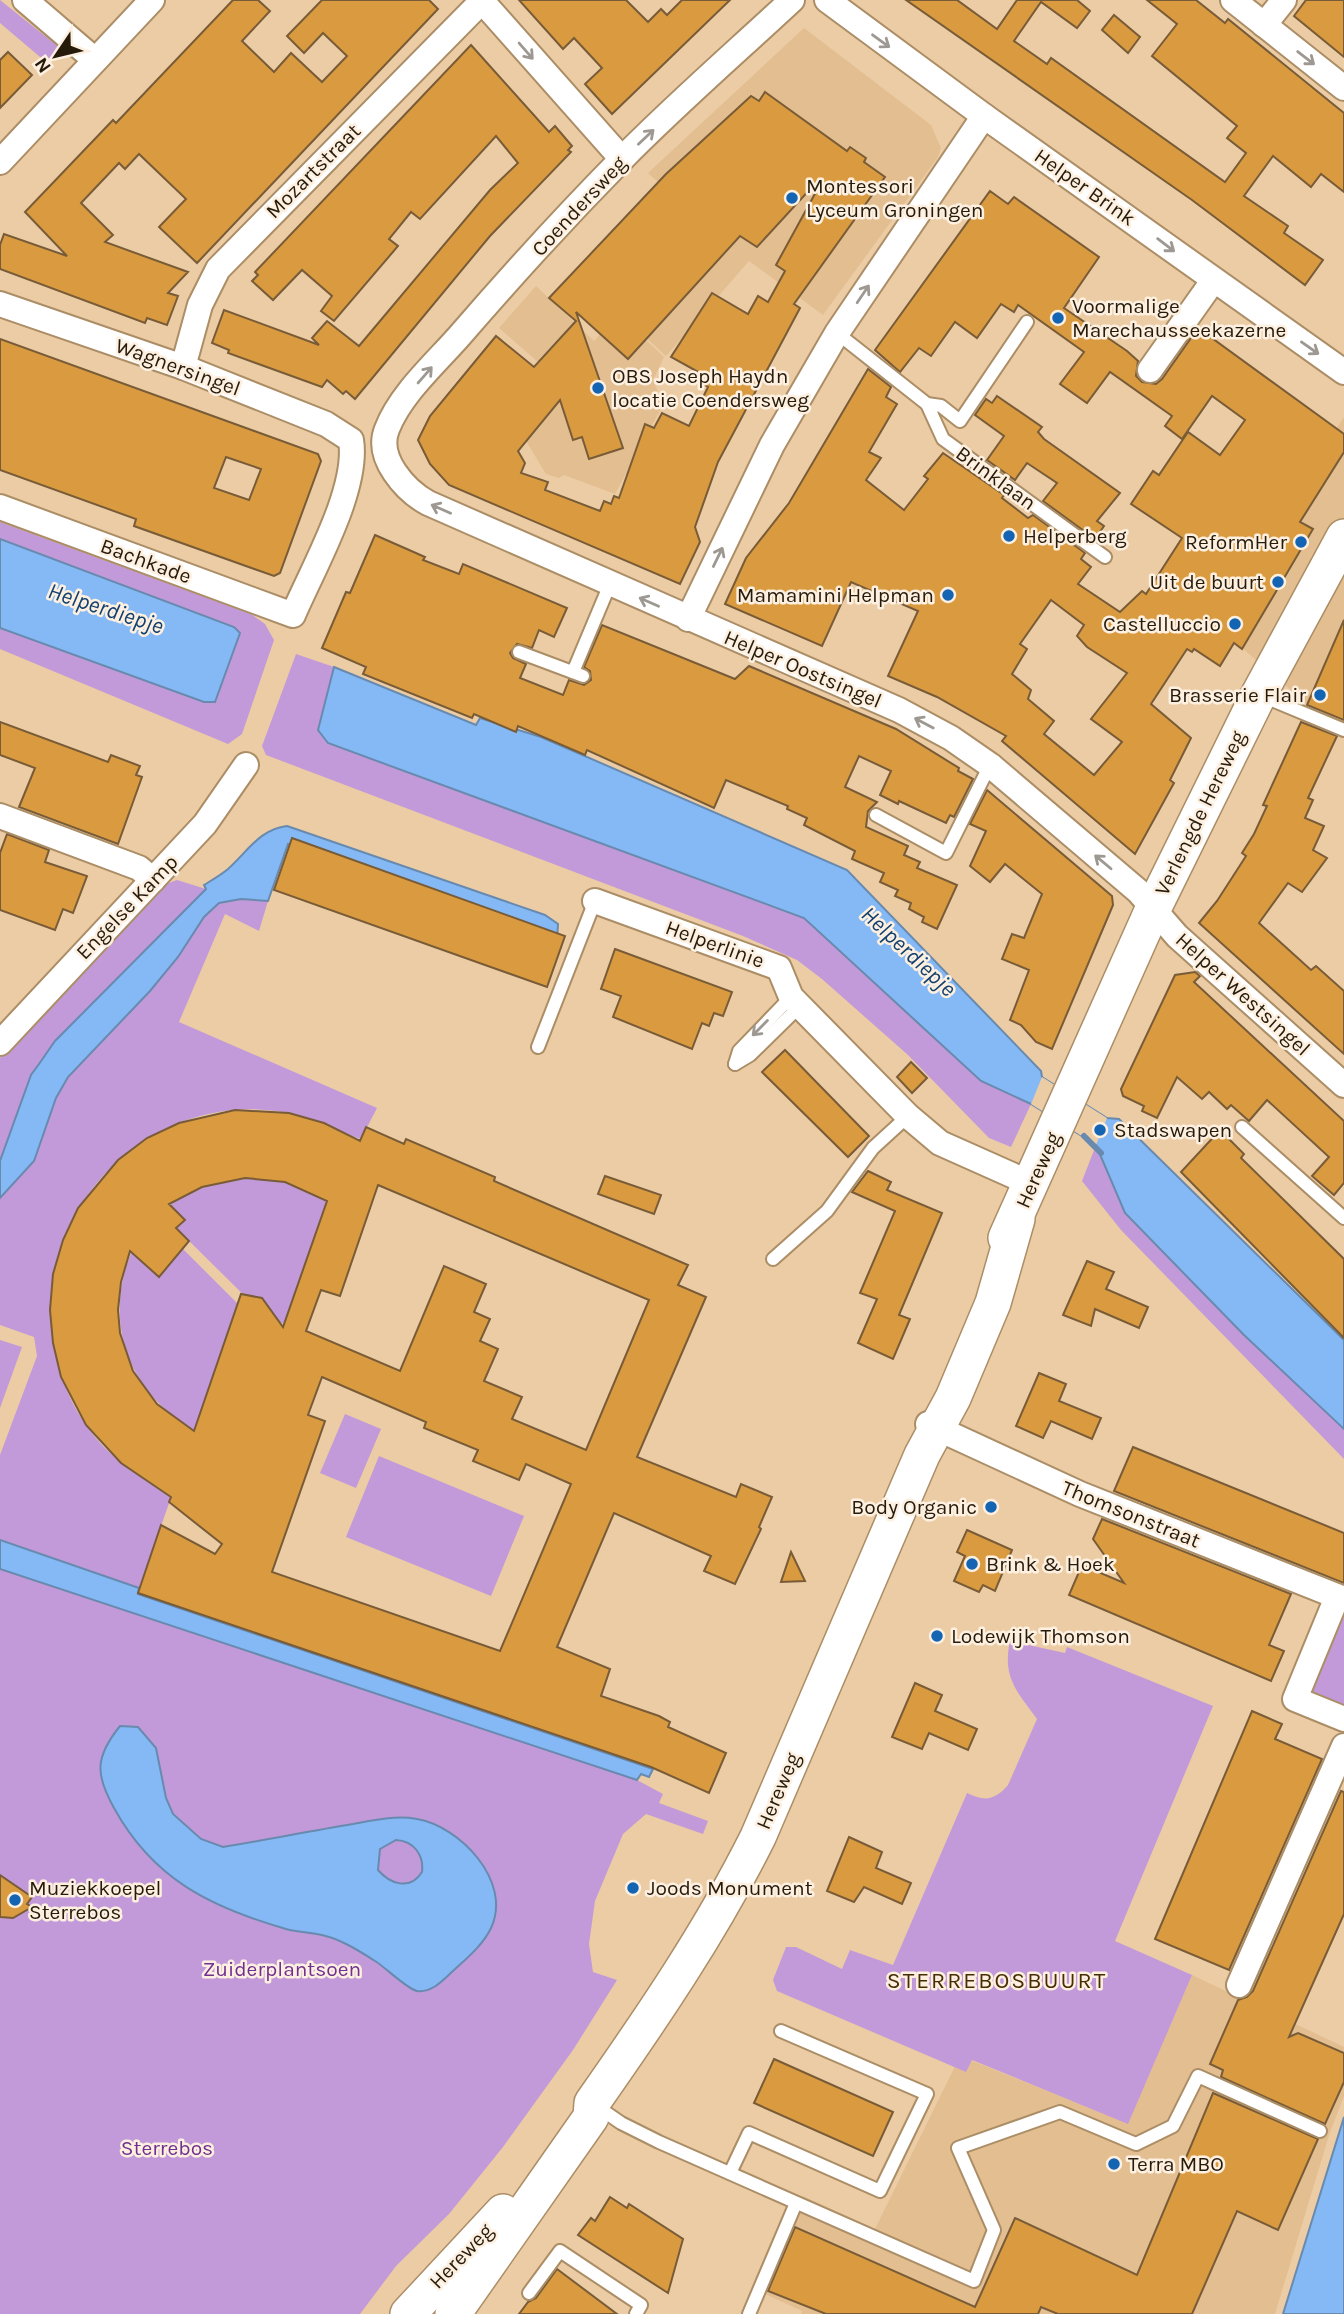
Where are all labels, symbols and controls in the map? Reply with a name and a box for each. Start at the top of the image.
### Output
north arrow [21,21,91,91]
one-way arrow [871,34,890,48]
one-way arrow [518,42,534,60]
one-way arrow [1296,50,1314,65]
text: N [30,53,56,77]
street label: Mozartstraat [261,119,365,223]
one-way arrow [637,128,654,145]
street label: Helper Brink [1030,143,1140,231]
street label: Coendersweg [527,151,631,261]
place label: Montessori Lyceum Groningen [806,174,983,222]
marker: Montessori Lyceum Groningen [784,190,800,206]
one-way arrow [1156,238,1175,252]
one-way arrow [856,285,870,305]
place label: Voormalige Marechausseekazerne [1072,294,1286,342]
marker: Voormalige Marechausseekazerne [1050,310,1066,326]
street label: Wagnersingel [112,333,244,401]
one-way arrow [1300,341,1319,355]
place label: OBS Joseph Haydn locatie Coendersweg [612,364,809,412]
one-way arrow [417,367,433,385]
marker: OBS Joseph Haydn locatie Coendersweg [590,380,606,396]
street label: Brinklaan [951,441,1041,515]
one-way arrow [431,502,452,515]
place label: Helperberg [1023,524,1127,548]
marker: Helperberg [1001,528,1017,544]
place label: ReformHer [1185,530,1287,554]
street label: Bachkade [97,534,195,588]
marker: ReformHer [1293,534,1309,550]
one-way arrow [711,547,725,568]
place label: Uit de buurt [1150,570,1264,594]
marker: Uit de buurt [1270,574,1286,590]
water label: Helperdiepje [45,577,167,640]
place label: Mamamini Helpman [737,583,934,607]
marker: Mamamini Helpman [940,587,956,603]
one-way arrow [639,594,660,607]
place label: Castelluccio [1103,612,1221,636]
marker: Castelluccio [1227,616,1243,632]
street label: Helper Oostsingel [721,625,885,713]
place label: Brasserie Flair [1169,683,1306,707]
marker: Brasserie Flair [1312,687,1328,703]
one-way arrow [914,716,935,729]
street label: Verlengde Hereweg [1150,727,1250,899]
street label: Engelse Kamp [71,850,183,964]
one-way arrow [1095,854,1113,870]
water label: Helperdiepje [856,901,962,1002]
street label: Helperlinie [662,915,768,973]
street label: Helper Westsingel [1171,927,1315,1061]
one-way arrow [751,1020,768,1037]
place label: Stadswapen [1114,1118,1232,1142]
marker: Stadswapen [1092,1122,1108,1138]
street label: Hereweg [1011,1128,1066,1212]
street label: Thomsonstraat [1058,1475,1204,1553]
place label: Body Organic [851,1495,977,1519]
marker: Body Organic [983,1499,999,1515]
place label: Brink & Hoek [986,1552,1115,1576]
marker: Brink & Hoek [964,1556,980,1572]
place label: Lodewijk Thomson [951,1624,1130,1648]
marker: Lodewijk Thomson [929,1628,945,1644]
street label: Hereweg [751,1749,805,1833]
place label: Muziekkoepel Sterrebos [29,1876,161,1924]
place label: Joods Monument [647,1876,813,1900]
marker: Joods Monument [625,1880,641,1896]
marker: Muziekkoepel Sterrebos [7,1892,23,1908]
park label: Zuiderplantsoen [203,1957,361,1981]
district label: STERREBOSBUURT [887,1967,1107,1994]
park label: Sterrebos [121,2136,213,2160]
place label: Terra MBO [1128,2152,1224,2176]
marker: Terra MBO [1106,2156,1122,2172]
street label: Hereweg [424,2218,498,2293]

